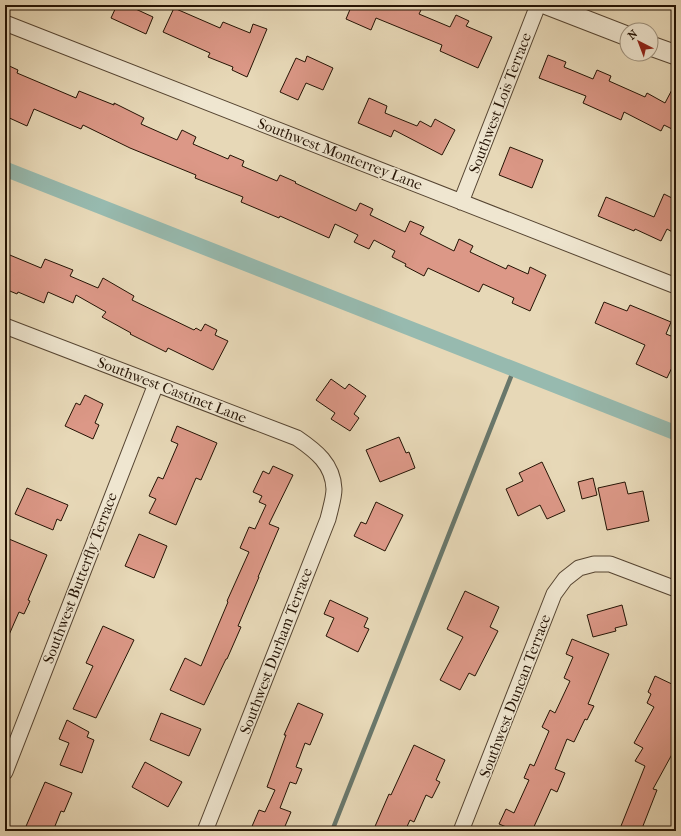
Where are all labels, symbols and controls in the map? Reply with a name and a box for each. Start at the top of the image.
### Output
north arrow [619,22,659,62]
text: N [625,27,641,43]
street label: Southwest Lois Terrace [465,30,535,176]
street label: Southwest Monterrey Lane [255,114,425,194]
street label: Southwest Castinet Lane [95,353,250,427]
street label: Southwest Butterfly Terrace [39,489,121,666]
street label: Southwest Durham Terrace [236,565,316,737]
street label: Southwest Duncan Terrace [475,611,555,780]

